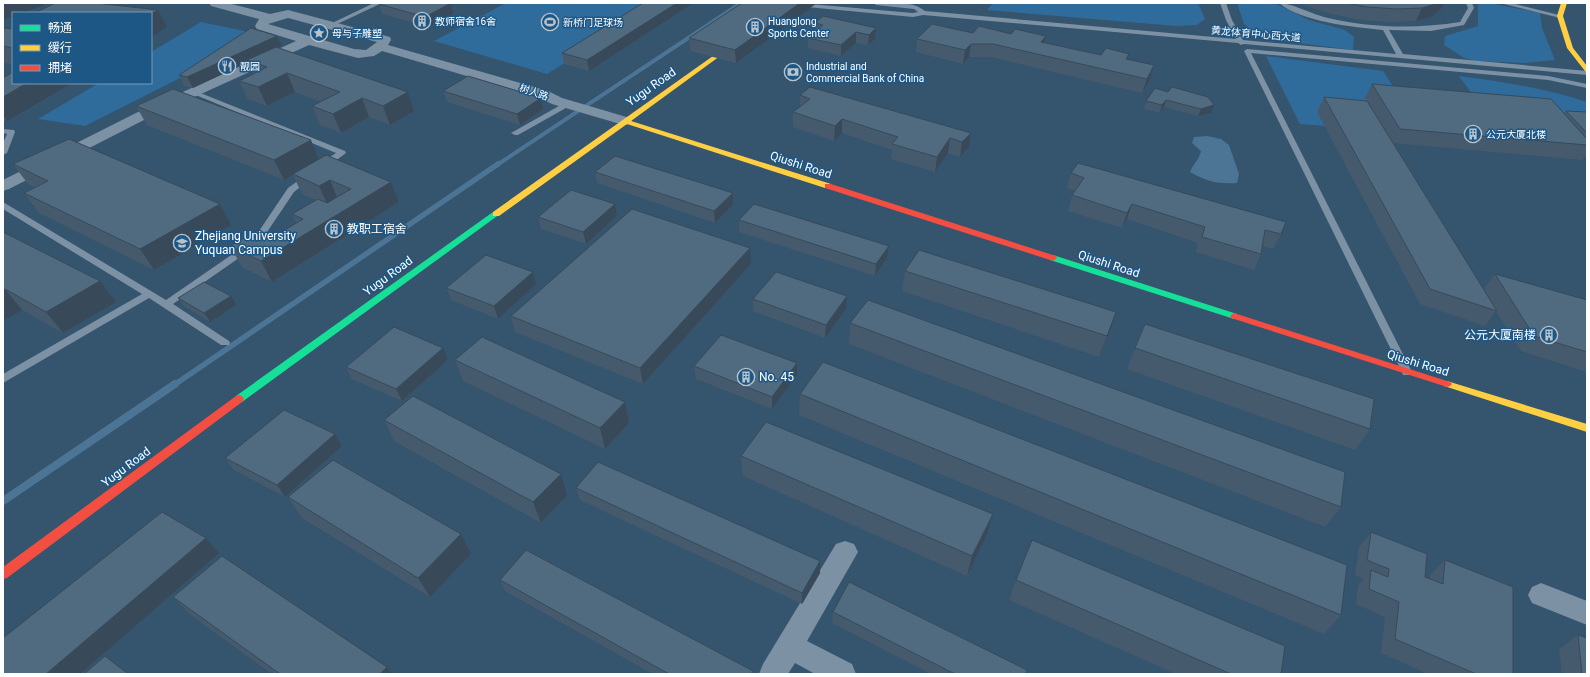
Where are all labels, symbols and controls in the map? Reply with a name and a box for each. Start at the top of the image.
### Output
building icon: 教师宿舍16舍 [412,11,432,31]
legend [12,12,152,84]
sports icon: 新桥门足球场 [540,12,560,32]
place label: 教师宿舍16舍 [435,16,496,27]
place label: Huanglong Sports Center [768,16,830,39]
place label: 新桥门足球场 [563,17,623,28]
building icon: Huanglong Sports Center [745,17,765,37]
text: 畅通 [48,21,72,35]
place icon: 母与子雕塑 [309,23,329,43]
street label: 黄龙体育中心西大道 [1211,25,1301,43]
place label: 母与子雕塑 [332,28,382,39]
text: 缓行 [48,41,72,55]
restaurant icon: 靓园 [217,56,237,76]
text: 拥堵 [48,61,72,75]
place label: 靓园 [240,61,260,72]
place label: Industrial and Commercial Bank of China [806,61,924,84]
bank icon: Industrial and Commercial Bank of China [783,62,803,82]
street label: Yugu Road [623,65,679,109]
street label: 树人路 [518,82,550,102]
building icon: 公元大厦北楼 [1463,124,1483,144]
place label: 公元大厦北楼 [1486,129,1546,140]
street label: Qiushi Road [768,148,834,182]
building icon: 教职工宿舍 [324,219,344,239]
place label: 教职工宿舍 [347,222,407,236]
place label: Zhejiang University Yuquan Campus [195,229,296,257]
school or university icon: Zhejiang University Yuquan Campus [172,233,192,253]
street label: Qiushi Road [1076,247,1142,281]
street label: Yugu Road [361,253,415,299]
building icon: 公元大厦南楼 [1539,325,1559,345]
place label: 公元大厦南楼 [1464,328,1536,342]
street label: Qiushi Road [1385,347,1451,379]
building icon: No. 45 [736,367,756,387]
place label: No. 45 [759,370,794,384]
street label: Yugu Road [99,444,153,490]

